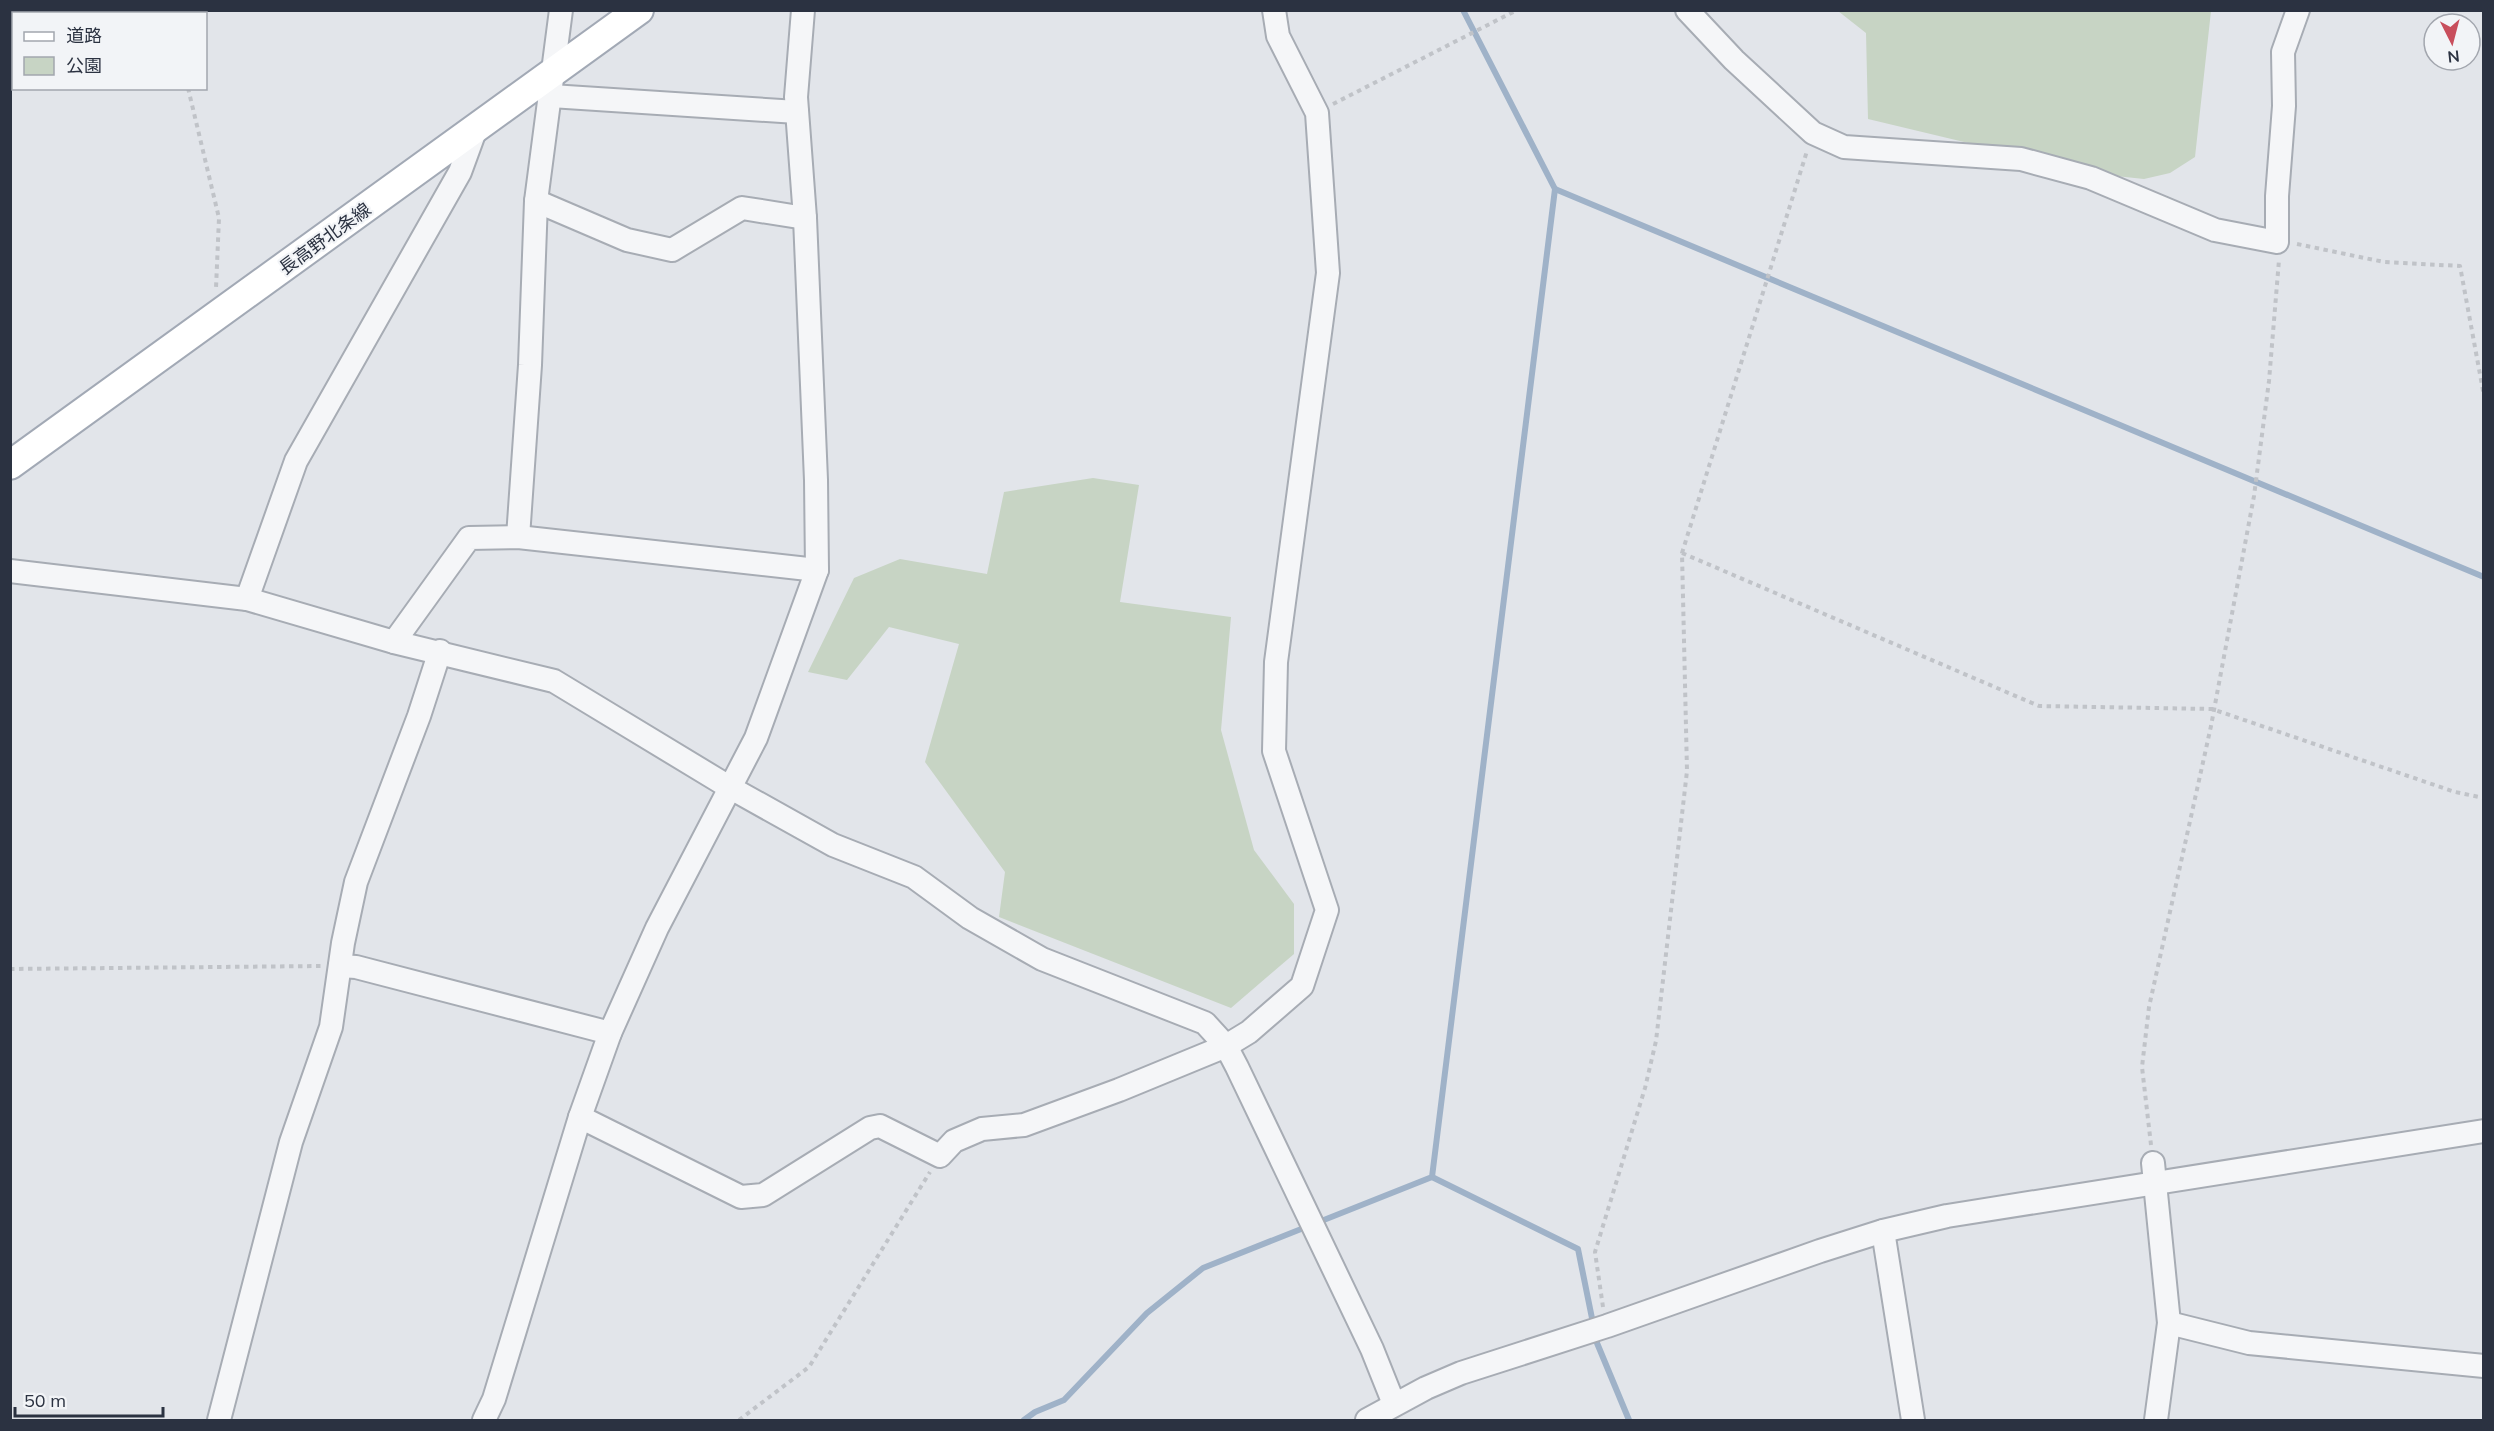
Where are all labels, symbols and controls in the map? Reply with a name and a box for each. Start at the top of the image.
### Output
legend [12,12,207,90]
north arrow [2422,12,2482,72]
text: 道路 [66,24,102,47]
text: N [2447,46,2461,67]
text: 公園 [66,54,102,77]
street label: 長高野北条線 [274,198,375,280]
scale bar [15,1380,164,1418]
text: 50 m [24,1389,66,1412]

